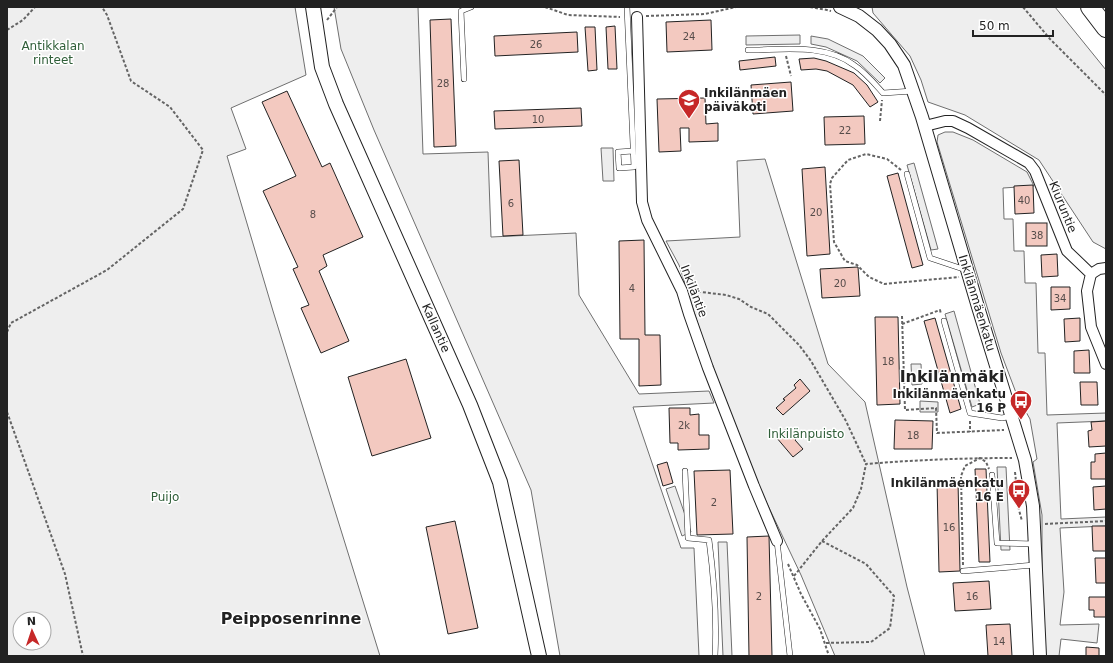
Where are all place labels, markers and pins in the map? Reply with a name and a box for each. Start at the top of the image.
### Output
place label: Inkilänmäen päiväkoti [704,86,787,114]
school or university icon: Inkilänmäen päiväkoti [676,87,702,120]
place label: Inkilänmäenkatu 16 P [893,387,1006,415]
bus stop icon: Inkilänmäenkatu 16 P [1008,388,1034,421]
place label: Inkilänmäenkatu 16 E [891,476,1004,504]
bus stop icon: Inkilänmäenkatu 16 E [1006,477,1032,510]

